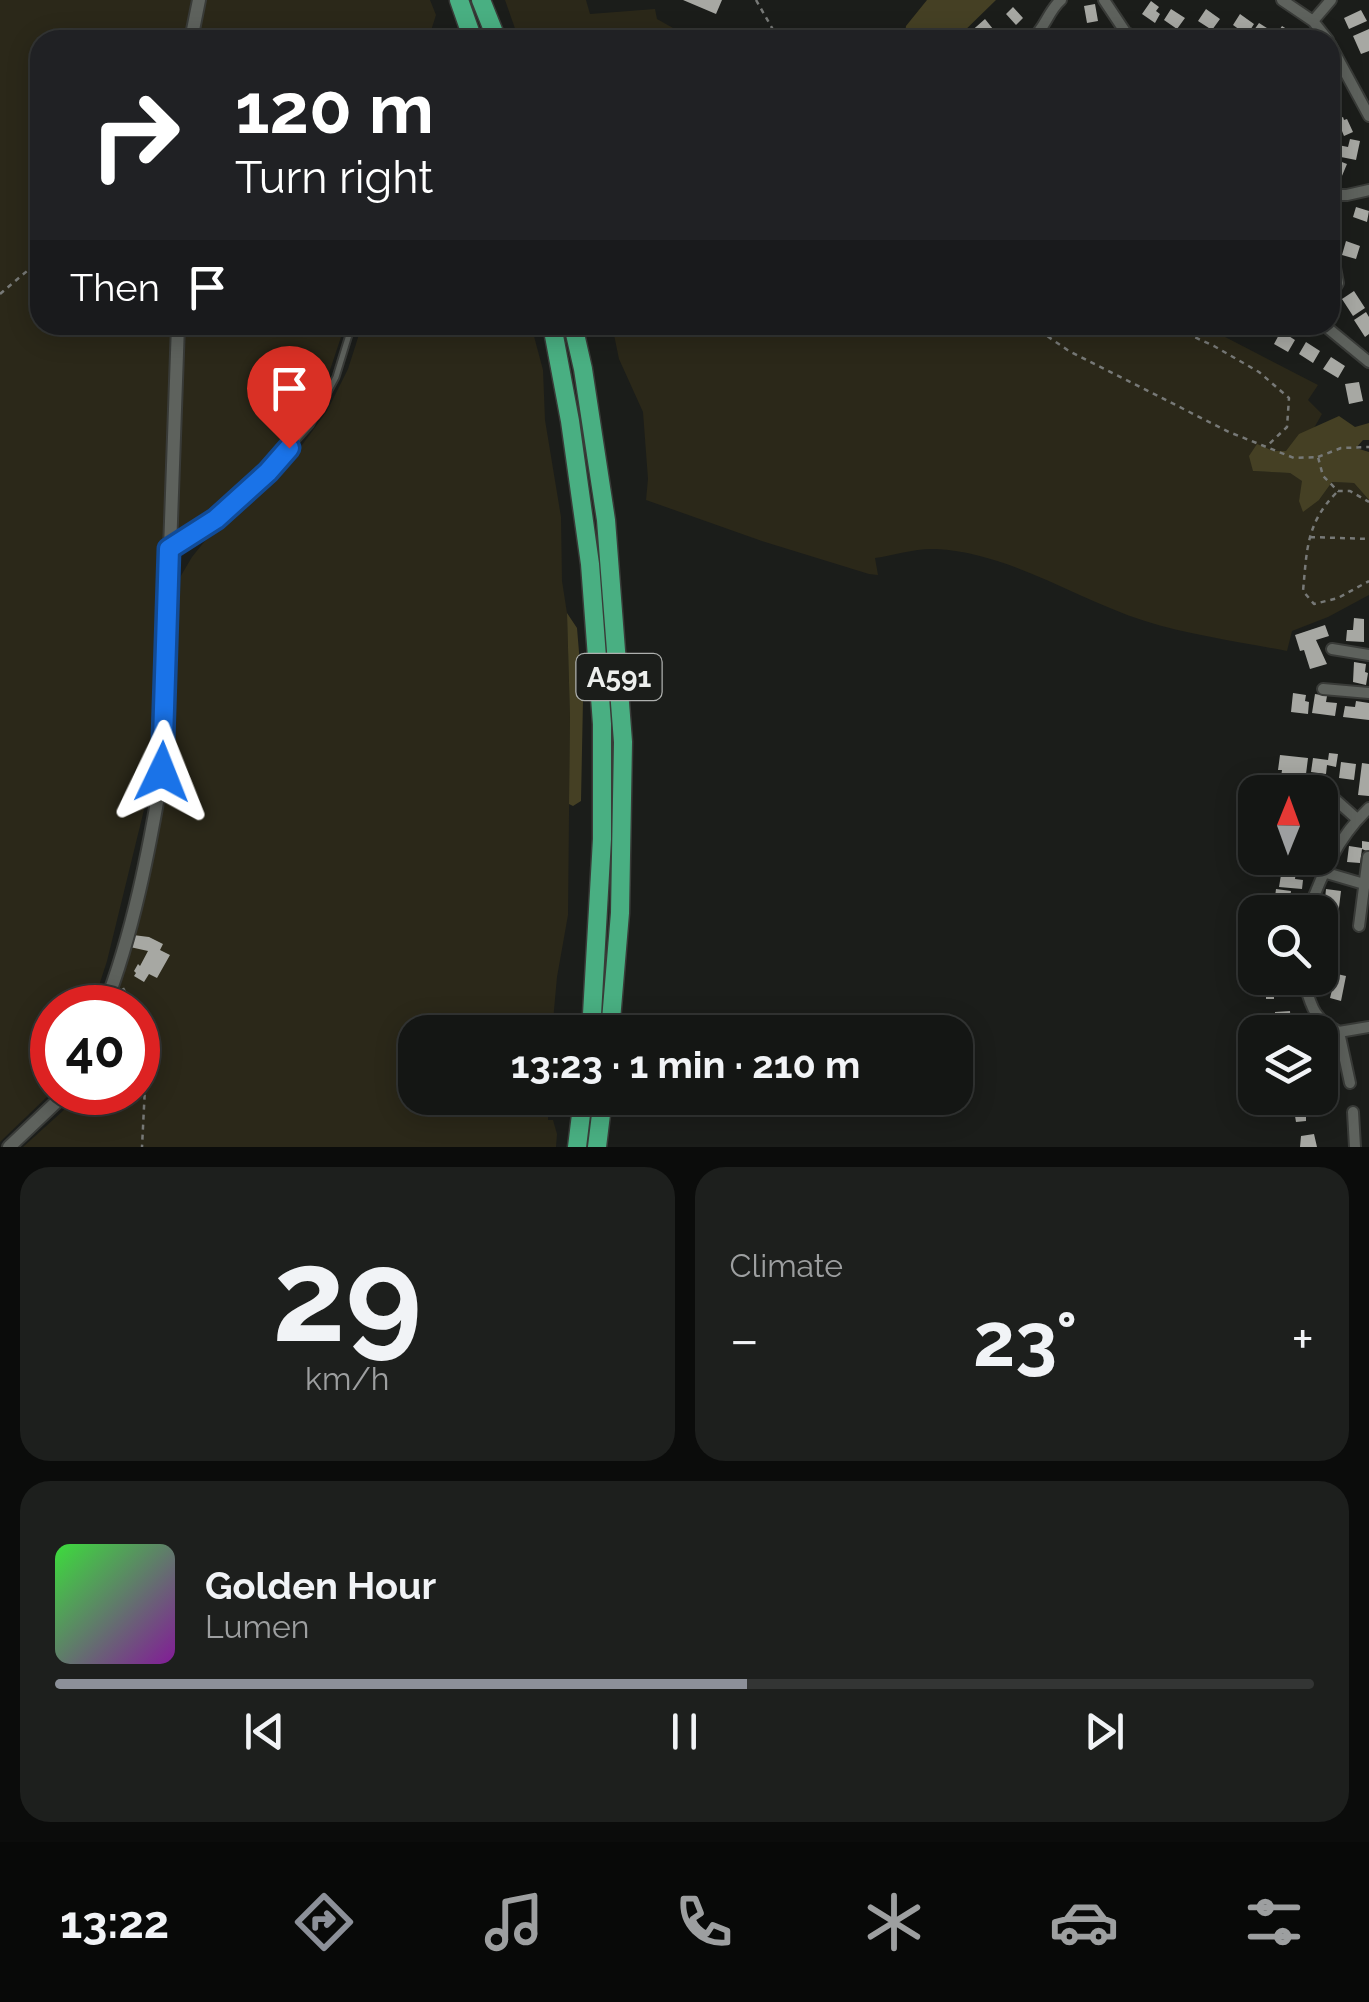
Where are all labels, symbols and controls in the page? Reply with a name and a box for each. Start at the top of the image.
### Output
text: 120 m [235,67,434,149]
icon: right [70,70,200,200]
text: Turn right [235,151,433,204]
icon: arrive [180,260,235,315]
text: Then [70,265,160,310]
pin [247,346,332,449]
icon: arrive [262,361,317,416]
road number: A591 [576,654,662,700]
position arrow [110,720,214,824]
north arrow [1238,775,1338,875]
map controls [1238,775,1338,1115]
button: search [1238,895,1338,995]
speed limit sign: 40 [30,985,160,1115]
button: layers [1238,1015,1338,1115]
text: 13:23 · 1 min · 210 m [511,1042,860,1087]
text: 29 [272,1219,422,1371]
text: Climate [730,1247,843,1284]
text: 23° [973,1295,1077,1384]
text: − [730,1307,759,1372]
text: + [1291,1307,1314,1372]
text: km/h [305,1360,389,1397]
text: Golden Hour [205,1563,436,1608]
text: Lumen [205,1608,309,1645]
icon: previous [237,1704,292,1759]
icon: pause [657,1704,712,1759]
icon: next [1077,1704,1132,1759]
icon: directions [289,1887,359,1957]
icon: music [479,1887,549,1957]
icon: phone [669,1887,739,1957]
icon: climate [859,1887,929,1957]
icon: car [1049,1887,1119,1957]
icon: filters [1239,1887,1309,1957]
text: 13:22 [60,1896,169,1949]

